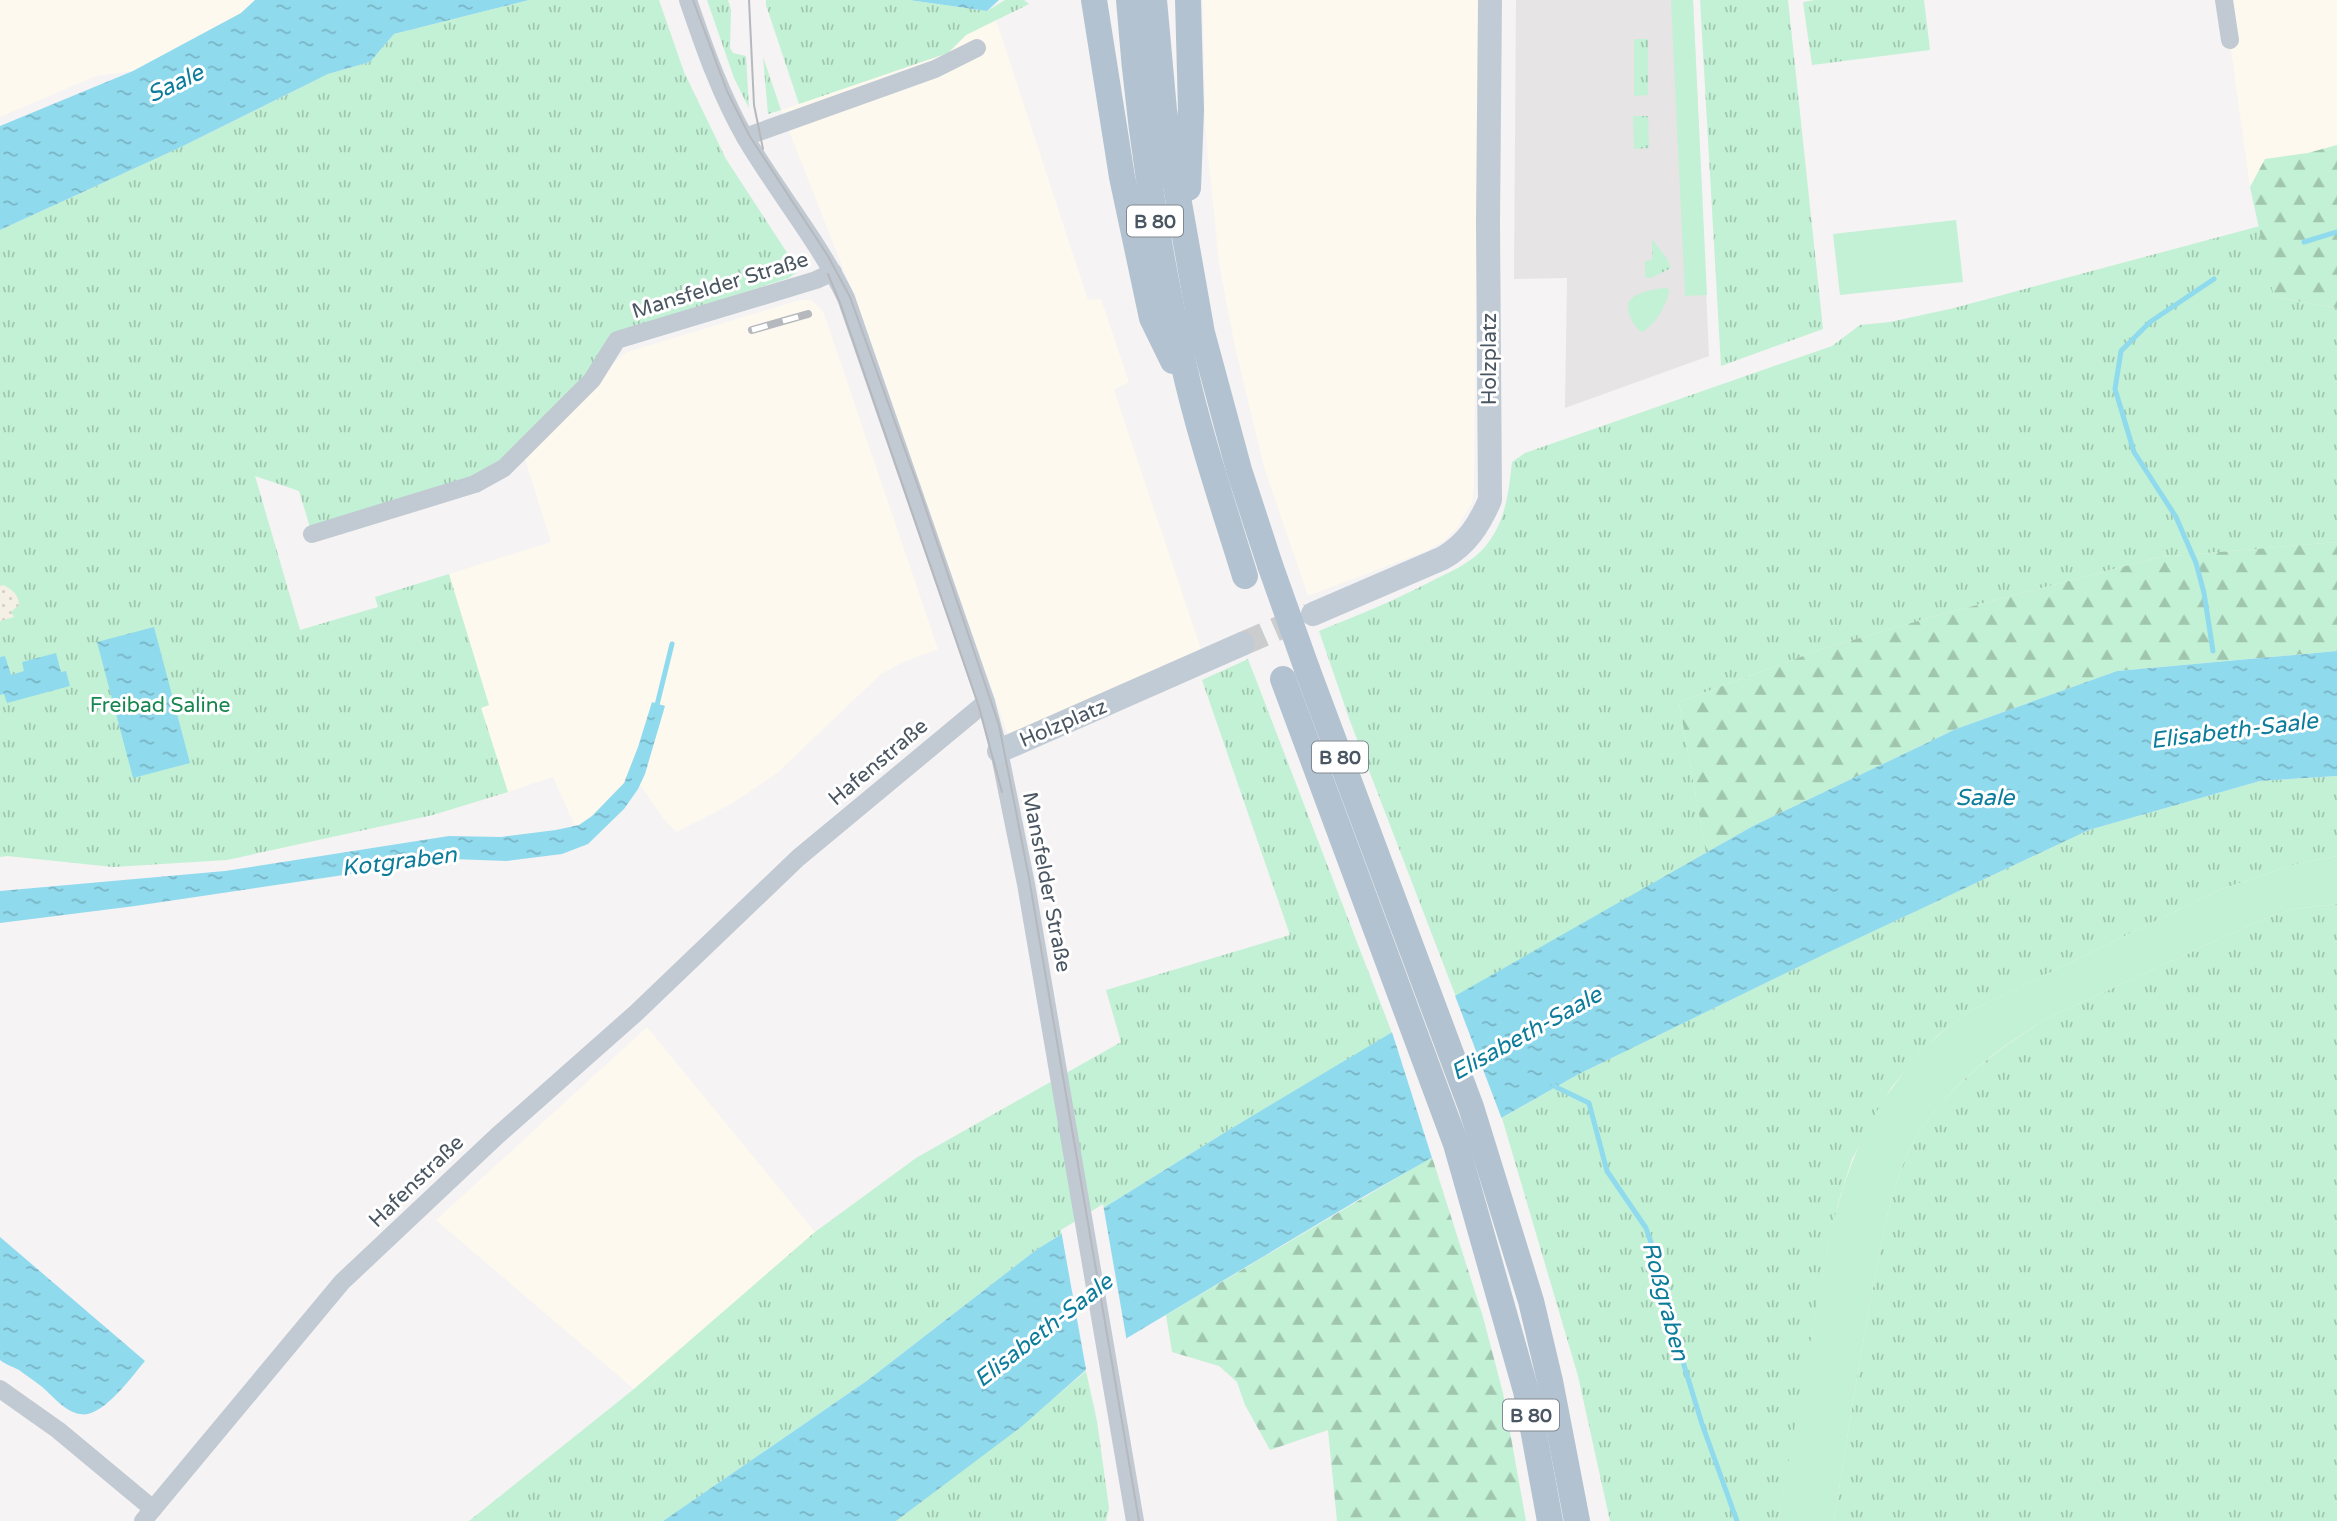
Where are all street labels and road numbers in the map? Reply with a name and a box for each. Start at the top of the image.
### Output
road number: B 80 [1127,206,1183,236]
street label: Mansfelder Straße [629,247,811,324]
street label: Holzplatz [1477,313,1502,405]
street label: Holzplatz [1016,694,1111,753]
street label: Hafenstraße [824,714,933,811]
road number: B 80 [1312,742,1368,772]
street label: Mansfelder Straße [1017,790,1076,974]
street label: Hafenstraße [364,1130,469,1233]
road number: B 80 [1503,1400,1559,1430]

